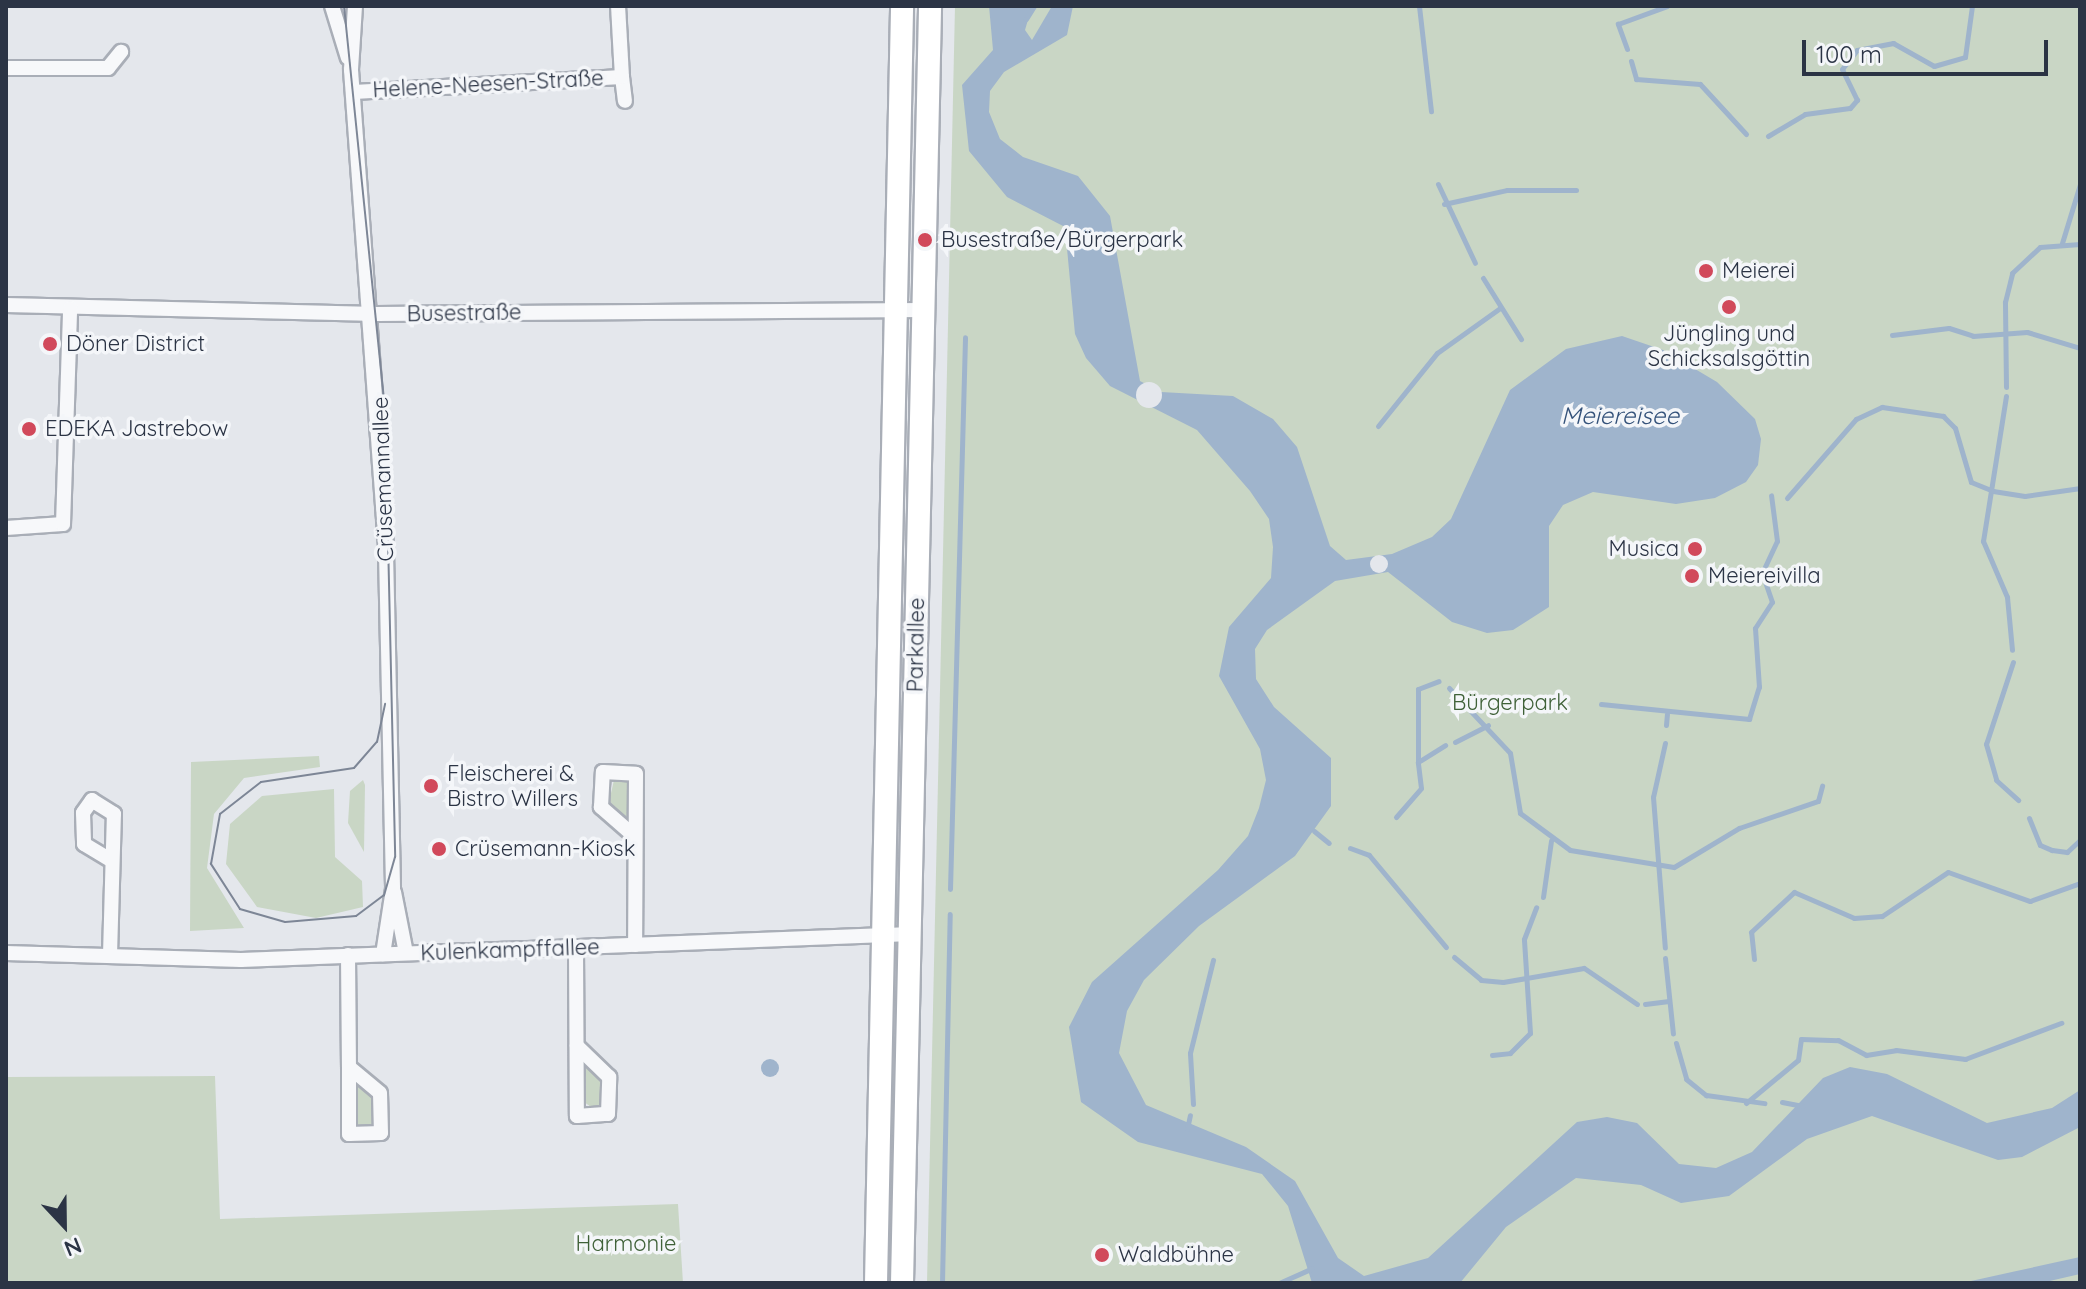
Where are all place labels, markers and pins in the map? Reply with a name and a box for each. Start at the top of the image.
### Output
place label: Busestraße/Bürgerpark [941,227,1183,253]
marker: Busestraße/Bürgerpark [916,231,934,249]
place label: Meierei [1722,258,1795,284]
marker: Meierei [1697,262,1715,280]
marker: Jüngling und Schicksalsgöttin [1720,298,1738,316]
place label: Jüngling und Schicksalsgöttin [1648,320,1810,372]
place label: Döner District [66,331,205,357]
marker: Döner District [41,335,59,353]
place label: EDEKA Jastrebow [45,416,228,442]
marker: EDEKA Jastrebow [20,420,38,438]
place label: Musica [1609,536,1679,562]
marker: Musica [1686,540,1704,558]
place label: Meiereivilla [1708,563,1821,589]
marker: Meiereivilla [1683,567,1701,585]
place label: Fleischerei & Bistro Willers [447,760,578,812]
marker: Fleischerei & Bistro Willers [422,777,440,795]
place label: Crüsemann-Kiosk [455,836,635,862]
marker: Crüsemann-Kiosk [430,840,448,858]
place label: Waldbühne [1118,1242,1234,1268]
marker: Waldbühne [1093,1246,1111,1264]

